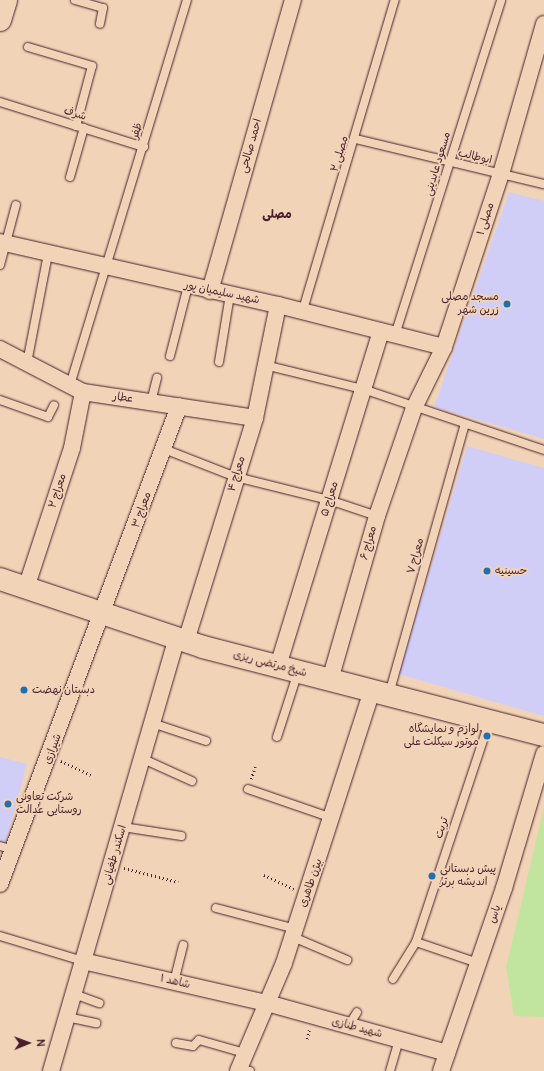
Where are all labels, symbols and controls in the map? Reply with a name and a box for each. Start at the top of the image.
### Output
street label: شرف [62,104,88,124]
street label: احمد صالحی [237,117,265,175]
street label: ظفر [128,121,146,141]
street label: مسعود عابدینی [422,130,454,198]
street label: مصلی ۲ [328,134,352,174]
street label: ابوطالب [457,147,493,167]
street label: مصلی ۱ [475,201,497,237]
district label: مصلی [262,208,292,222]
street label: شهید سلیمیان پور [183,279,261,307]
place label: مسجد مصلی زرین شهر [441,291,499,317]
marker: مسجد مصلی زرین شهر [502,299,512,309]
street label: عطار [112,390,134,406]
street label: معراج ۴ [225,455,249,493]
street label: معراج ۲ [46,472,70,510]
street label: معراج ۵ [318,480,342,518]
street label: معراج ۳ [129,490,155,530]
street label: معراج ۶ [358,524,380,562]
street label: معراح ۷ [405,537,427,575]
place label: حسینیه [495,564,527,578]
marker: حسینیه [482,566,492,576]
street label: شیخ مرتضی ریزی [232,648,308,680]
place label: دبستان نهضت [32,683,95,697]
marker: دبستان نهضت [19,685,29,695]
place label: لوازم و نمایشگاه موتور سیکلت علی [404,723,479,749]
marker: لوازم و نمایشگاه موتور سیکلت علی [482,731,492,741]
street label: شیرازی [41,732,65,766]
place label: شرکت تعاونی روستایی عدالت [16,791,82,817]
marker: شرکت تعاونی روستایی عدالت [3,799,13,809]
street label: تربت [432,816,452,840]
street label: اسکندر طغیانی [100,824,130,886]
street label: بیژن طاهری [297,857,325,909]
place label: پیش دبستانی اندیشه برتر [440,863,496,889]
marker: پیش دبستانی اندیشه برتر [427,871,437,881]
street label: یاس [486,903,504,925]
street label: شاهد ۱ [159,972,191,992]
street label: شهید طنازی [330,1015,384,1041]
north arrow [8,1023,48,1063]
text: N [34,1039,47,1047]

